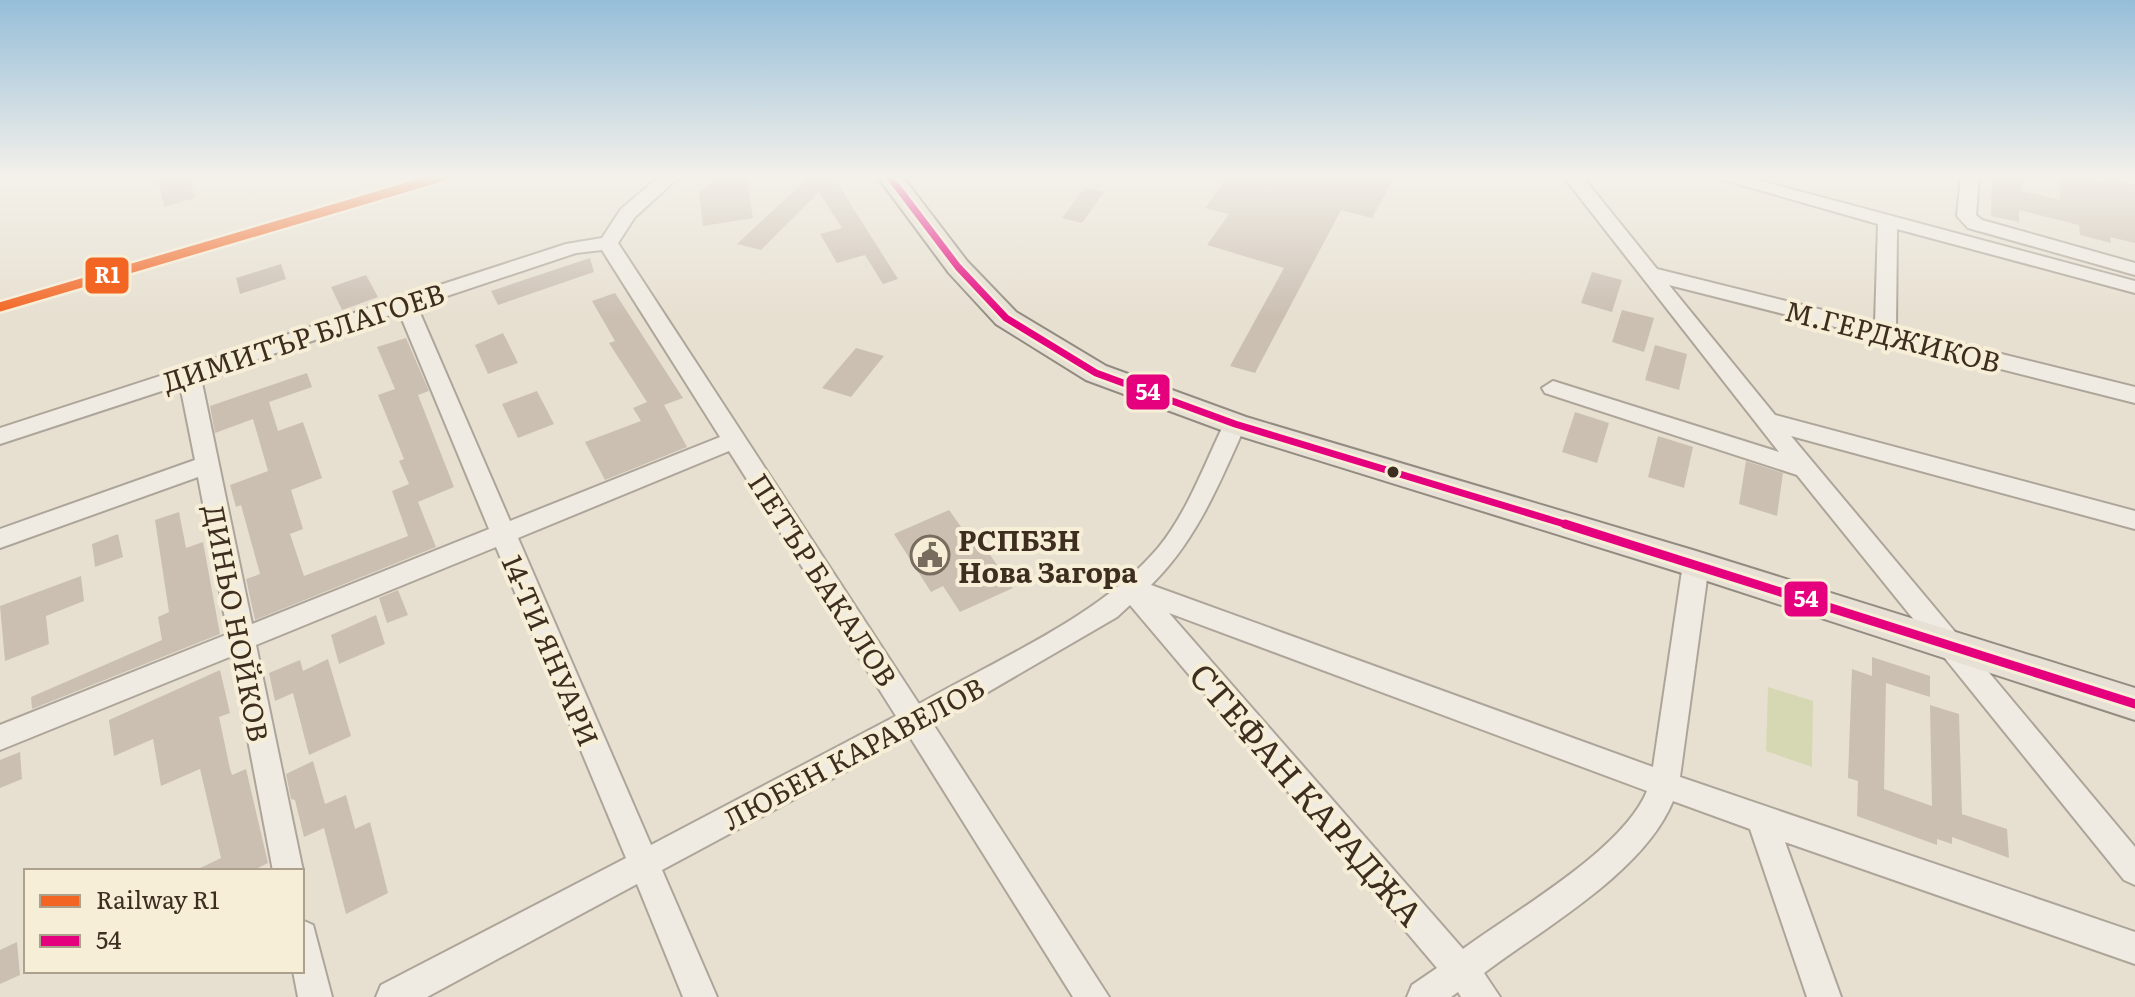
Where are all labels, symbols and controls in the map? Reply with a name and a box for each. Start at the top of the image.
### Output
line badge: R1 [84,256,130,295]
text: R1 [94,257,120,290]
street label: ДИМИТЪР БЛАГОЕВ [157,271,449,401]
street label: М.ГЕРДЖИКОВ [1781,288,2005,382]
line badge: 54 [1125,373,1171,411]
text: 54 [1135,374,1161,407]
street label: ПЕТЪР БАКАЛОВ [739,464,909,694]
unlabelled marker [1385,464,1401,480]
street label: ДИНЬО НОЙКОВ [194,501,282,745]
place label: РСПБЗН Нова Загора [958,518,1138,592]
public building icon: РСПБЗН Нова Загора [909,534,951,576]
street label: 14-ТИ ЯНУАРИ [493,548,611,752]
line badge: 54 [1783,580,1829,618]
text: 54 [1793,581,1819,614]
street label: СТЕФАН КАРАДЖА [1180,651,1436,935]
street label: ЛЮБЕН КАРАВЕЛОВ [715,665,991,839]
legend [24,869,304,973]
text: Railway R1 [96,881,220,916]
text: 54 [96,921,121,956]

